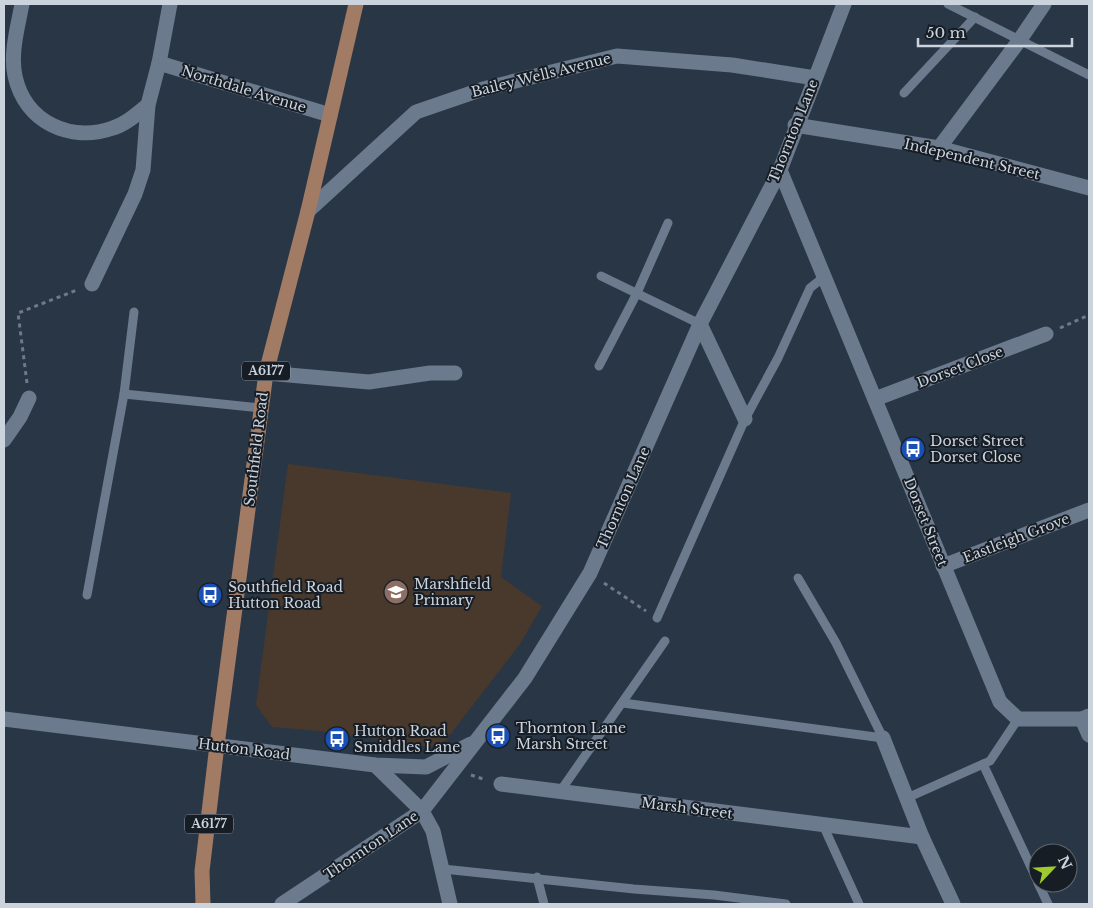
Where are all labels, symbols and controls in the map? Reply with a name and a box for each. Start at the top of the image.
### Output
scale bar [918,15,1072,47]
text: 50 m [926,23,966,42]
street label: Bailey Wells Avenue [469,49,613,101]
street label: Northdale Avenue [179,61,309,117]
street label: Thornton Lane [764,77,822,185]
street label: Independent Street [902,135,1042,184]
street label: Dorset Close [914,342,1006,392]
road number: A6177 [242,362,290,381]
street label: Southfield Road [240,390,272,507]
place label: Dorset Street Dorset Close [930,432,1025,466]
bus stop icon: Dorset Street Dorset Close [900,436,926,462]
street label: Thornton Lane [592,444,654,552]
street label: Dorset Street [900,475,952,570]
street label: Eastleigh Grove [960,509,1072,567]
place label: Marshfield Primary [414,575,491,609]
place label: Southfield Road Hutton Road [228,578,343,612]
school or university icon: Marshfield Primary [383,579,409,605]
bus stop icon: Southfield Road Hutton Road [197,582,223,608]
place label: Thornton Lane Marsh Street [516,719,626,753]
place label: Hutton Road Smiddles Lane [354,722,460,756]
bus stop icon: Thornton Lane Marsh Street [485,723,511,749]
bus stop icon: Hutton Road Smiddles Lane [324,726,350,752]
street label: Hutton Road [197,734,292,764]
street label: Marsh Street [640,793,734,823]
street label: Thornton Lane [320,807,422,883]
road number: A6177 [185,814,233,834]
north arrow [1028,843,1078,893]
text: N [1054,853,1076,872]

